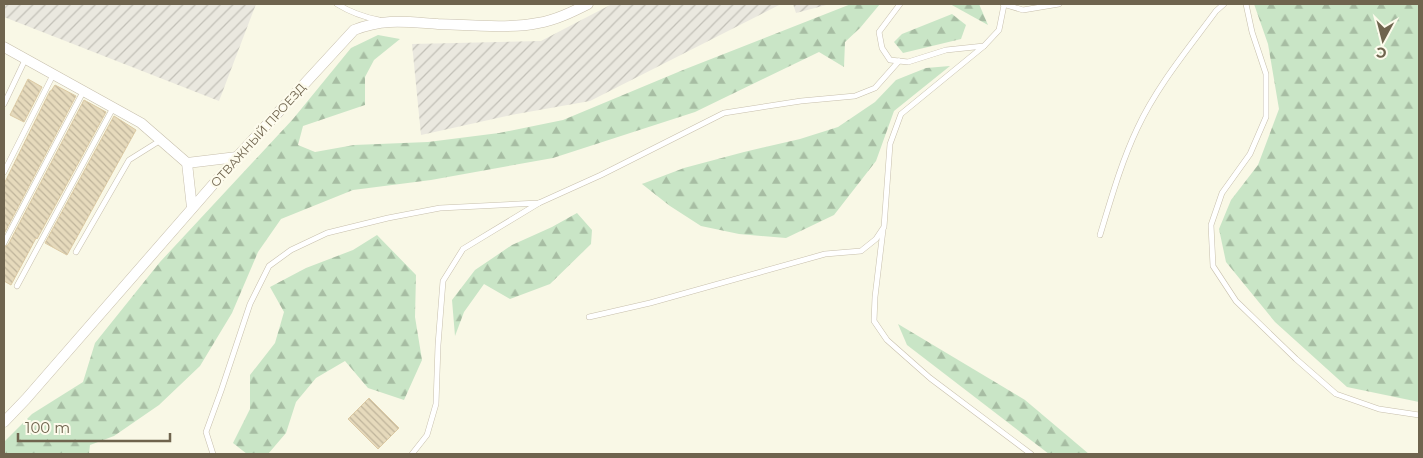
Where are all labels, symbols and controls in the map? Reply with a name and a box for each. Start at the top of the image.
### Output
north arrow [1358,15,1408,65]
text: С [1375,43,1388,62]
street label: ОТВАЖНЫЙ ПРОЕЗД [207,80,309,190]
scale bar [18,410,170,442]
text: 100 m [25,418,70,437]

